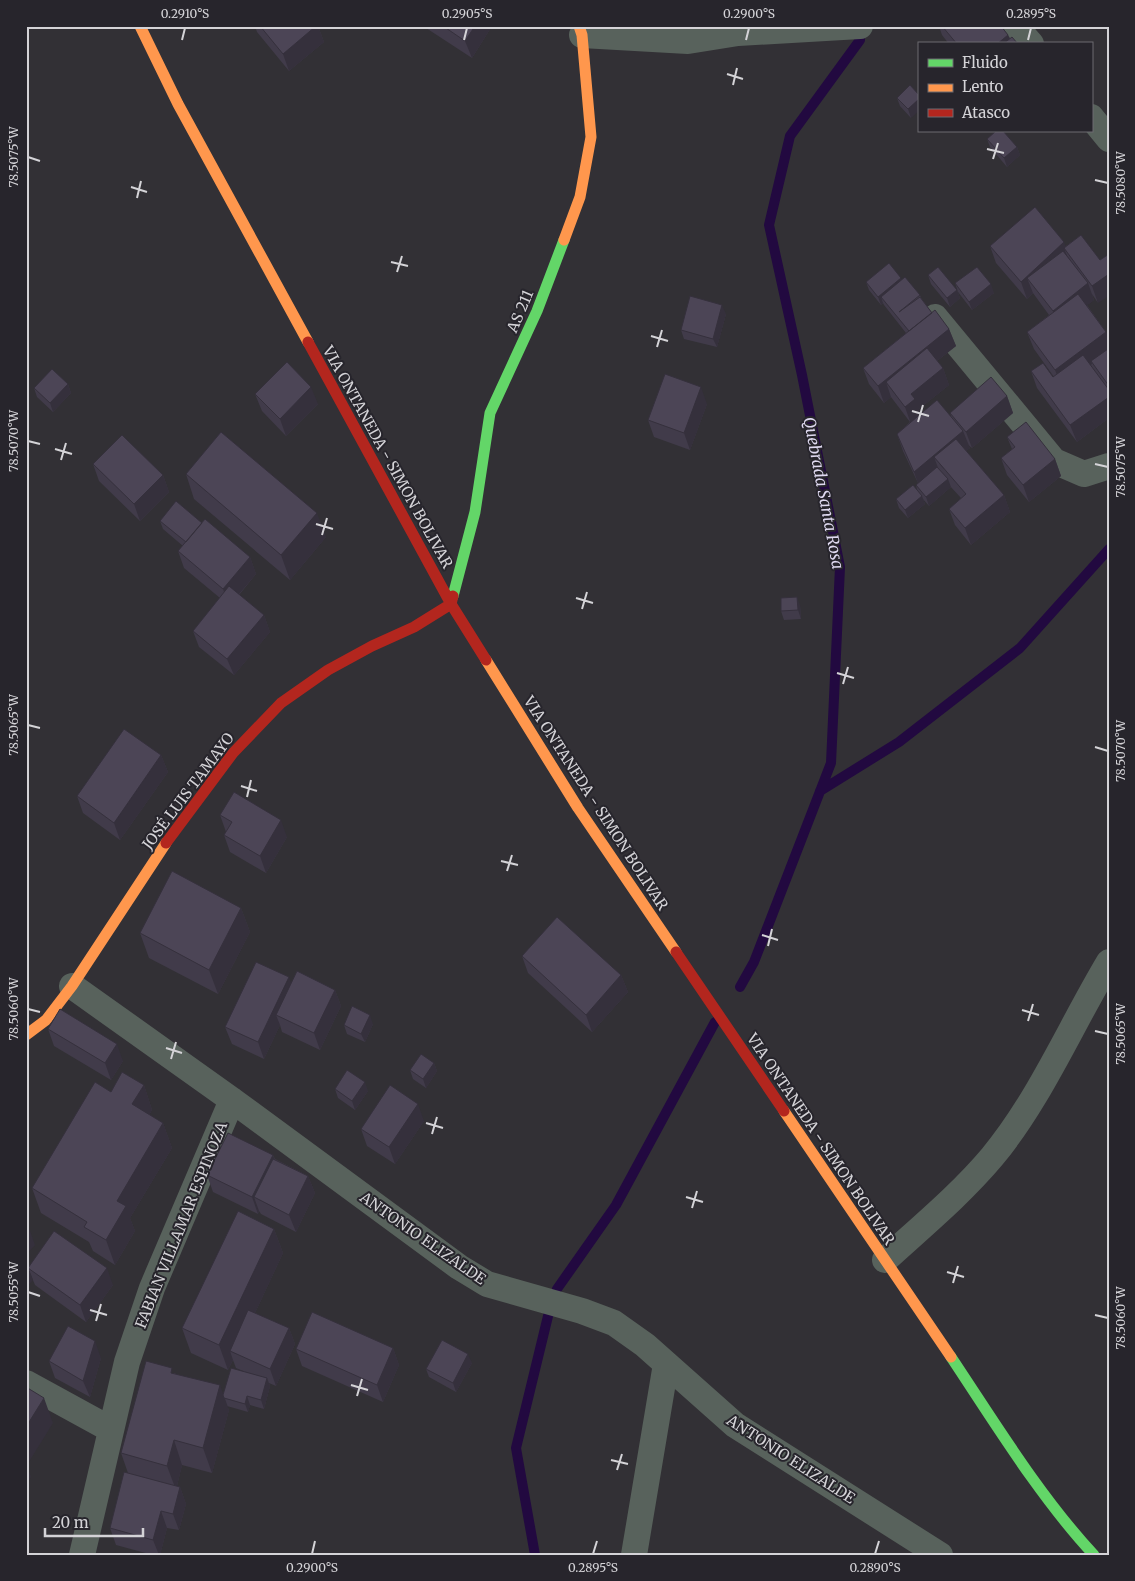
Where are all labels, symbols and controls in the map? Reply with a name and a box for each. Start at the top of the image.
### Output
text: 0.2910°S [161,6,209,21]
text: 0.2905°S [442,6,492,21]
text: 0.2900°S [723,6,775,21]
text: 0.2895°S [1006,6,1056,21]
legend [918,42,1092,132]
text: Fluido [962,53,1008,72]
text: Lento [962,77,1004,96]
text: Atasco [961,103,1010,122]
text: 78.5075°W [6,125,21,188]
text: 78.5080°W [1113,151,1128,214]
street label: AS 211 [502,287,538,336]
street label: VIA ONTANEDA - SIMON BOLIVAR [318,342,457,572]
text: 78.5070°W [6,409,21,472]
water label: Quebrada Santa Rosa [799,415,849,571]
text: 78.5075°W [1113,435,1128,498]
street label: VIA ONTANEDA - SIMON BOLIVAR [519,692,673,914]
text: 78.5065°W [6,693,21,756]
text: 78.5070°W [1113,719,1128,782]
street label: JOSÉ LUIS TAMAYO [137,728,238,854]
text: 78.5060°W [6,976,21,1040]
text: 78.5065°W [1113,1002,1128,1065]
street label: VIA ONTANEDA - SIMON BOLIVAR [742,1029,899,1249]
street label: FABIAN VILLAMAR ESPINOZA [131,1119,231,1331]
street label: ANTONIO ELIZALDE [356,1187,490,1289]
text: 78.5055°W [6,1261,21,1322]
text: 78.5060°W [1113,1285,1128,1349]
street label: ANTONIO ELIZALDE [722,1410,859,1508]
scale bar [45,1506,142,1538]
text: 20 m [52,1513,89,1532]
text: 0.2900°S [286,1560,338,1575]
text: 0.2895°S [568,1560,618,1575]
text: 0.2890°S [849,1560,901,1575]

